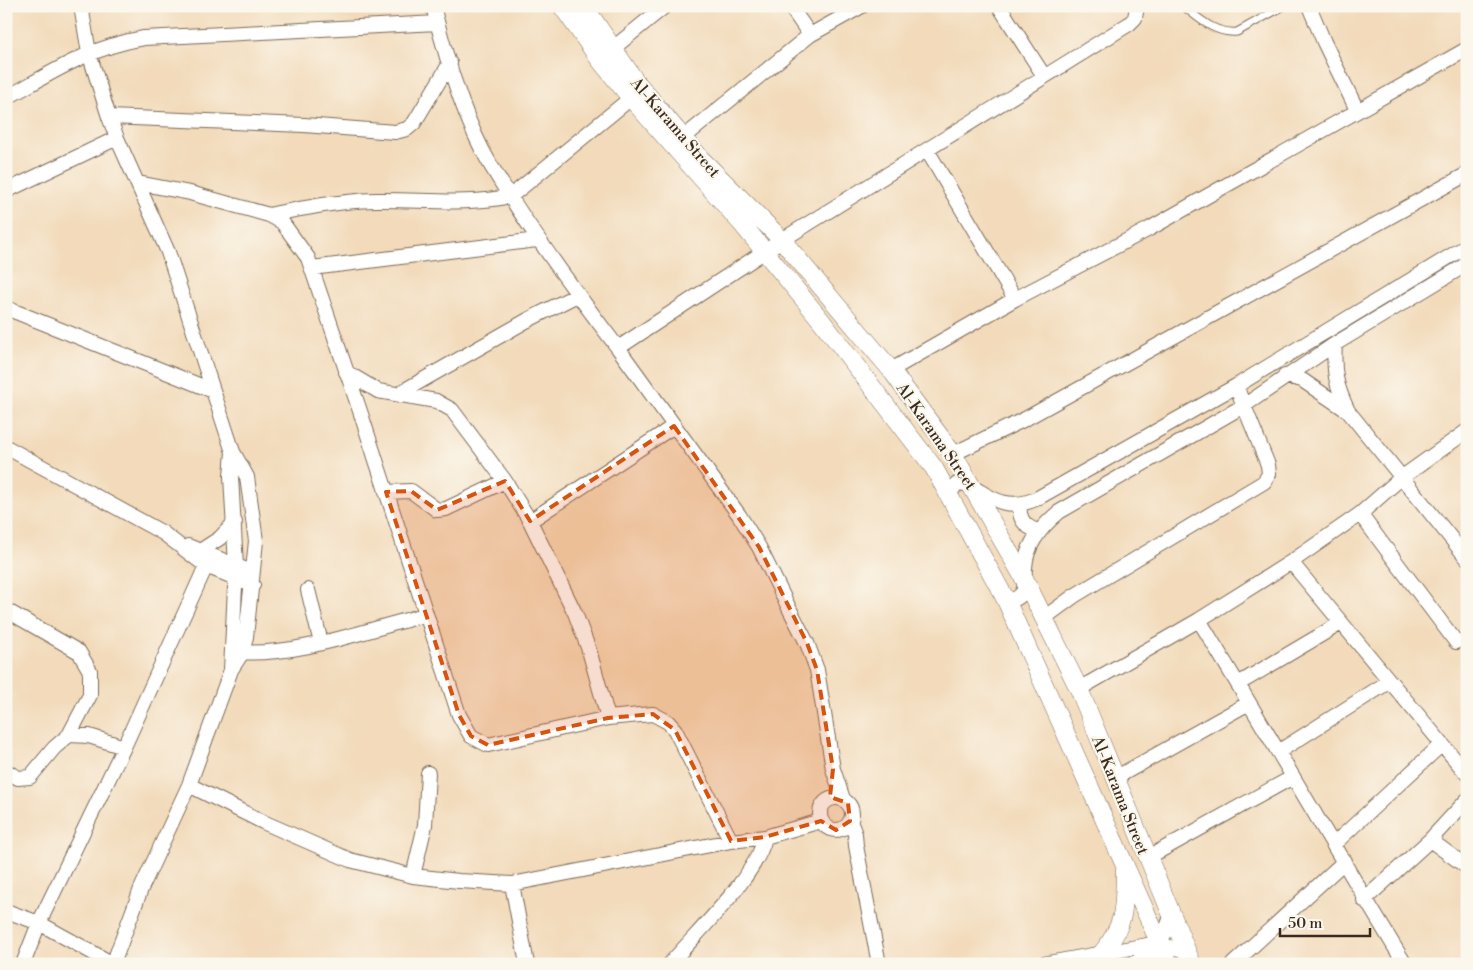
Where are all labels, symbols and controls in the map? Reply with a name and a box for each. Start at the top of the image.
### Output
street label: Al-Karama Street [626,73,724,182]
street label: Al-Karama Street [891,378,981,494]
street label: Al-Karama Street [1087,732,1153,858]
scale bar [1280,905,1370,937]
text: 50 m [1288,914,1322,933]

